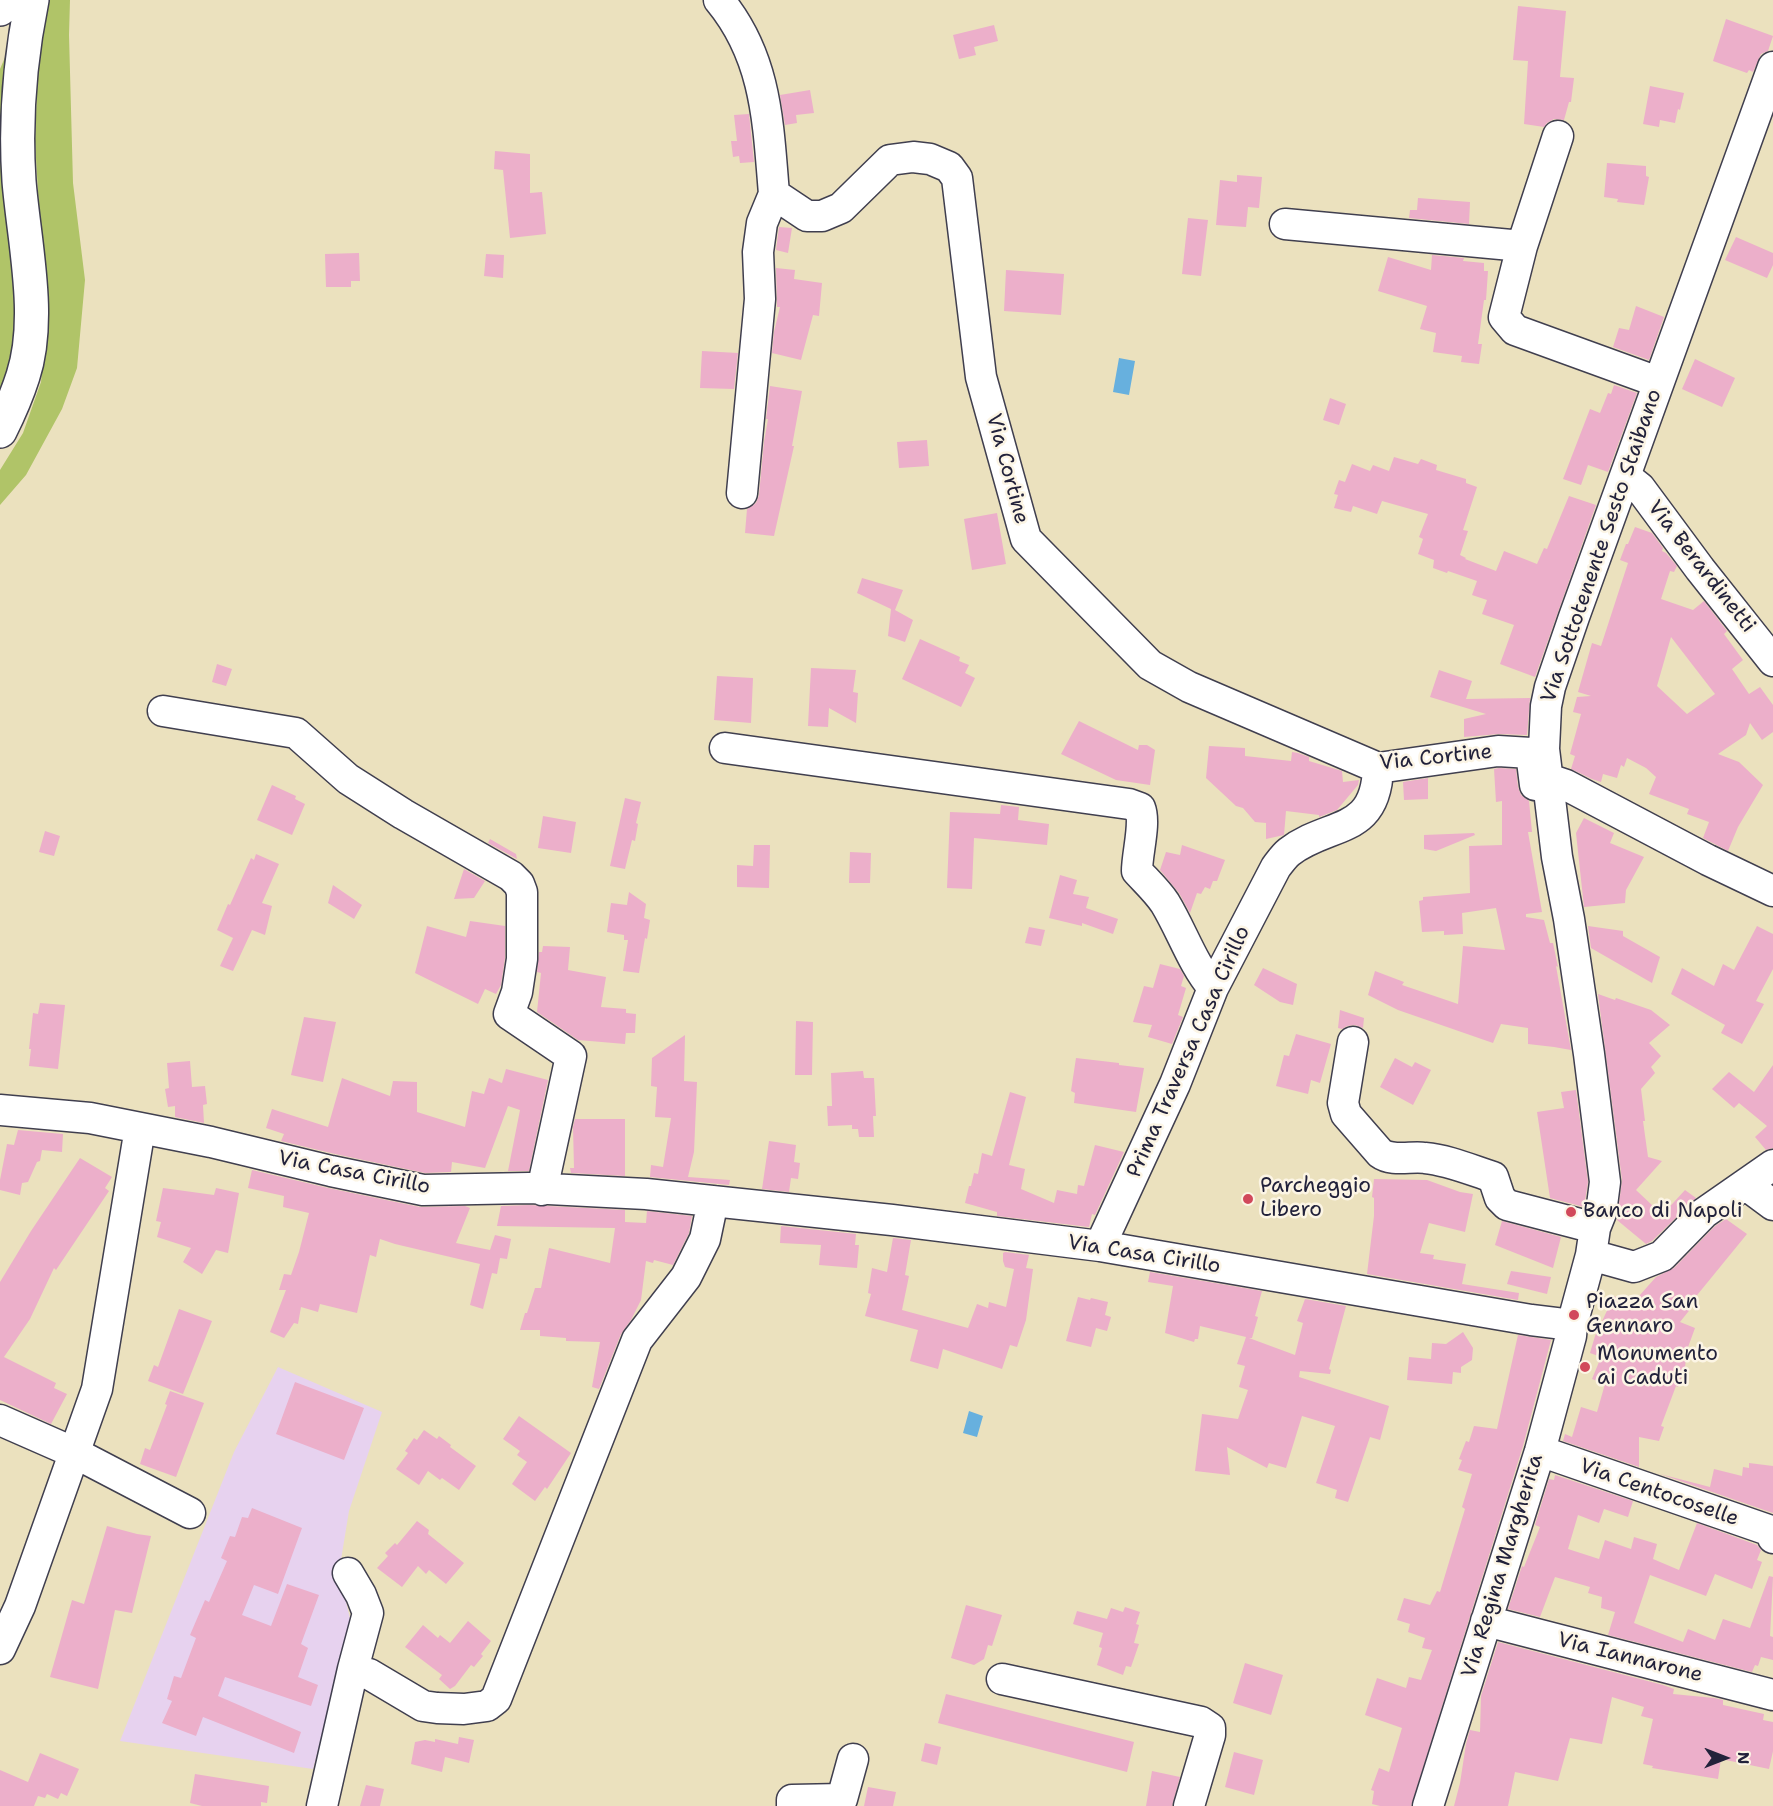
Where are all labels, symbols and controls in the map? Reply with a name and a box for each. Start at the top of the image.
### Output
street label: Via Sottotenente Sesto Staibano [1536,386,1668,706]
street label: Via Cortine [980,411,1034,527]
street label: Via Berardinetti [1642,496,1760,638]
street label: Via Cortine [1378,740,1494,776]
street label: Prima Traversa Casa Cirillo [1122,922,1256,1182]
street label: Via Casa Cirillo [276,1146,432,1200]
place label: Parcheggio Libero [1260,1174,1371,1224]
marker: Parcheggio Libero [1241,1192,1255,1206]
place label: Banco di Napoli [1583,1199,1743,1225]
marker: Banco di Napoli [1564,1205,1578,1219]
street label: Via Casa Cirillo [1066,1230,1222,1280]
place label: Piazza San Gennaro [1586,1290,1698,1340]
marker: Piazza San Gennaro [1567,1308,1581,1322]
place label: Monumento ai Caduti [1597,1342,1718,1392]
marker: Monumento ai Caduti [1578,1360,1592,1374]
street label: Via Regina Margherita [1457,1451,1549,1681]
street label: Via Centocoselle [1576,1454,1742,1532]
street label: Via Iannarone [1555,1628,1705,1688]
north arrow [1695,1728,1755,1788]
text: N [1733,1752,1754,1764]

